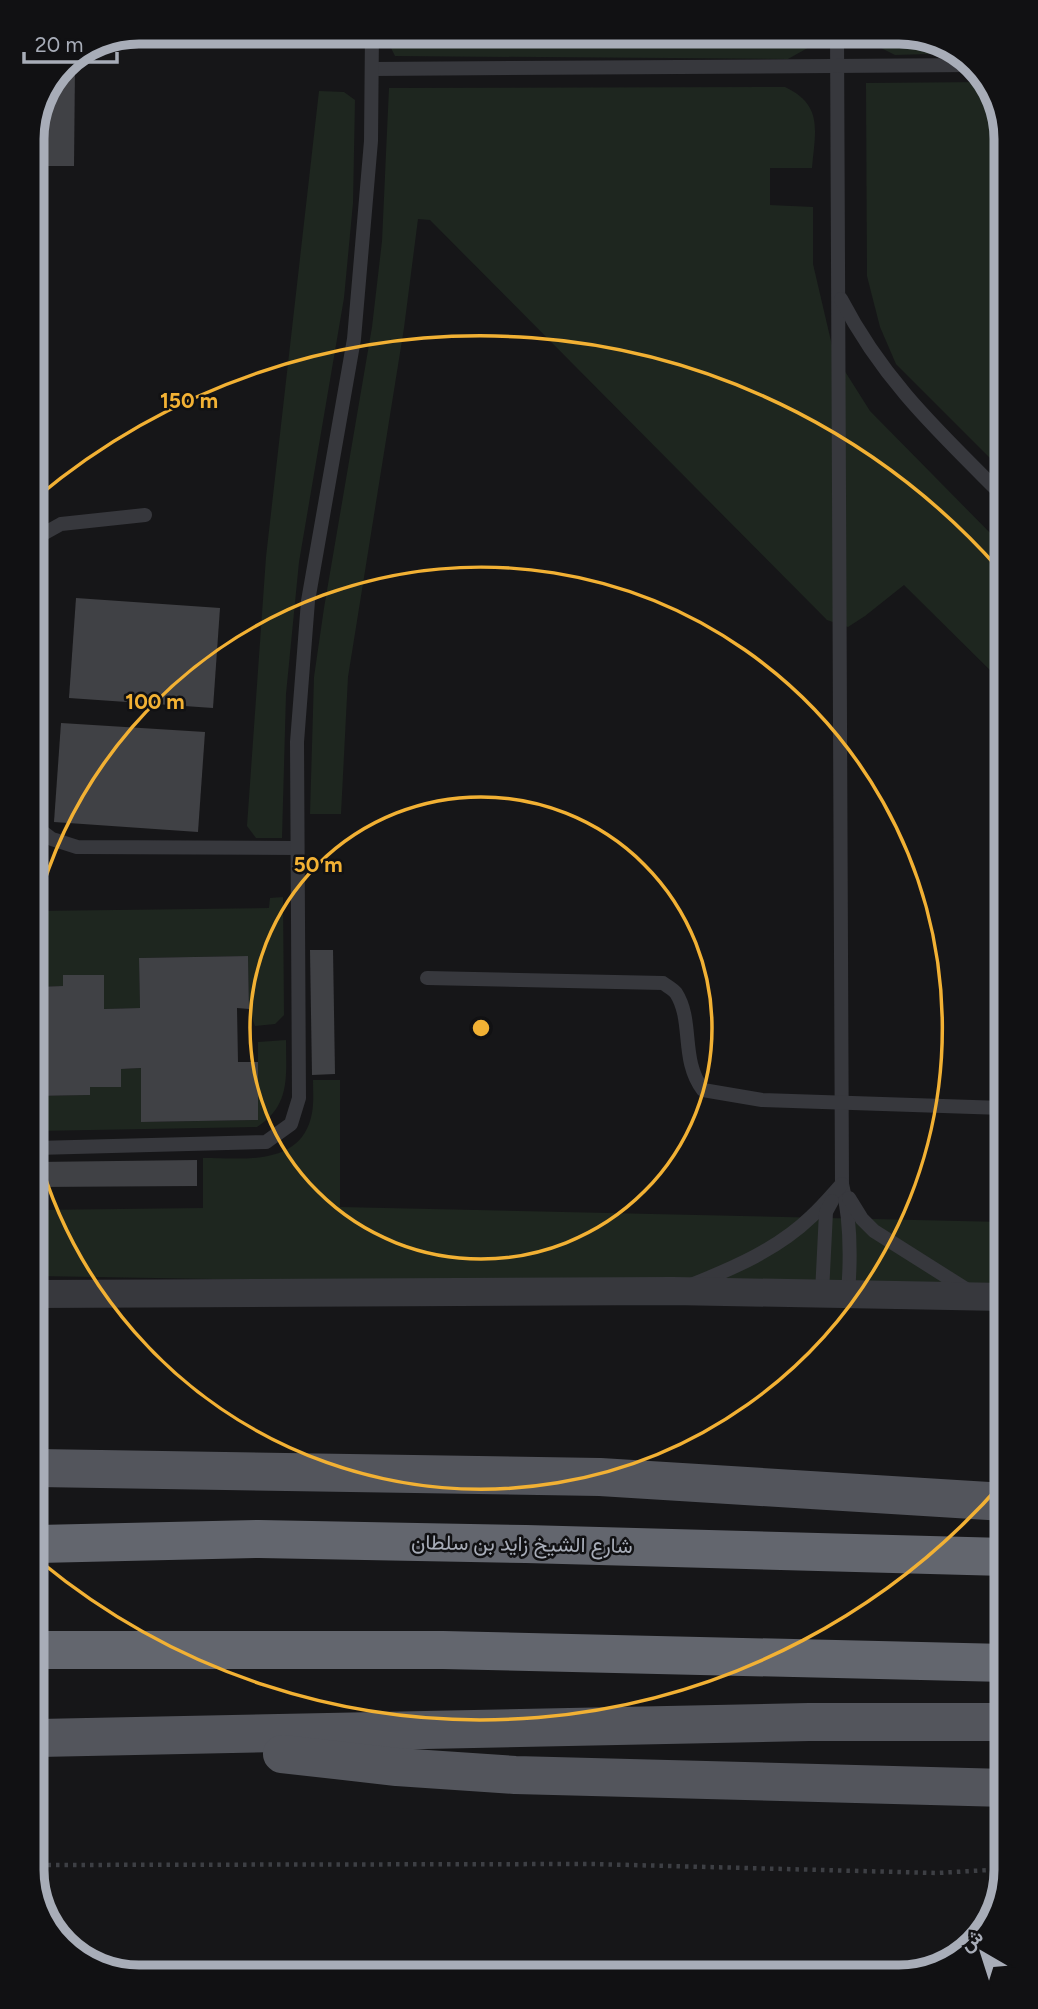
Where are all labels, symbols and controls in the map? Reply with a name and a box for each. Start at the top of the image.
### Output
scale bar [24,21,117,65]
text: 20 m [35,32,83,57]
text: 150 m [160,388,218,413]
text: 100 m [125,689,185,714]
text: 50 m [293,852,343,877]
centre of rings [469,1016,493,1040]
street label: شارع الشيخ زايد بن سلطان [411,1529,633,1560]
north arrow [947,1918,1017,1988]
text: ش [956,1924,988,1956]

